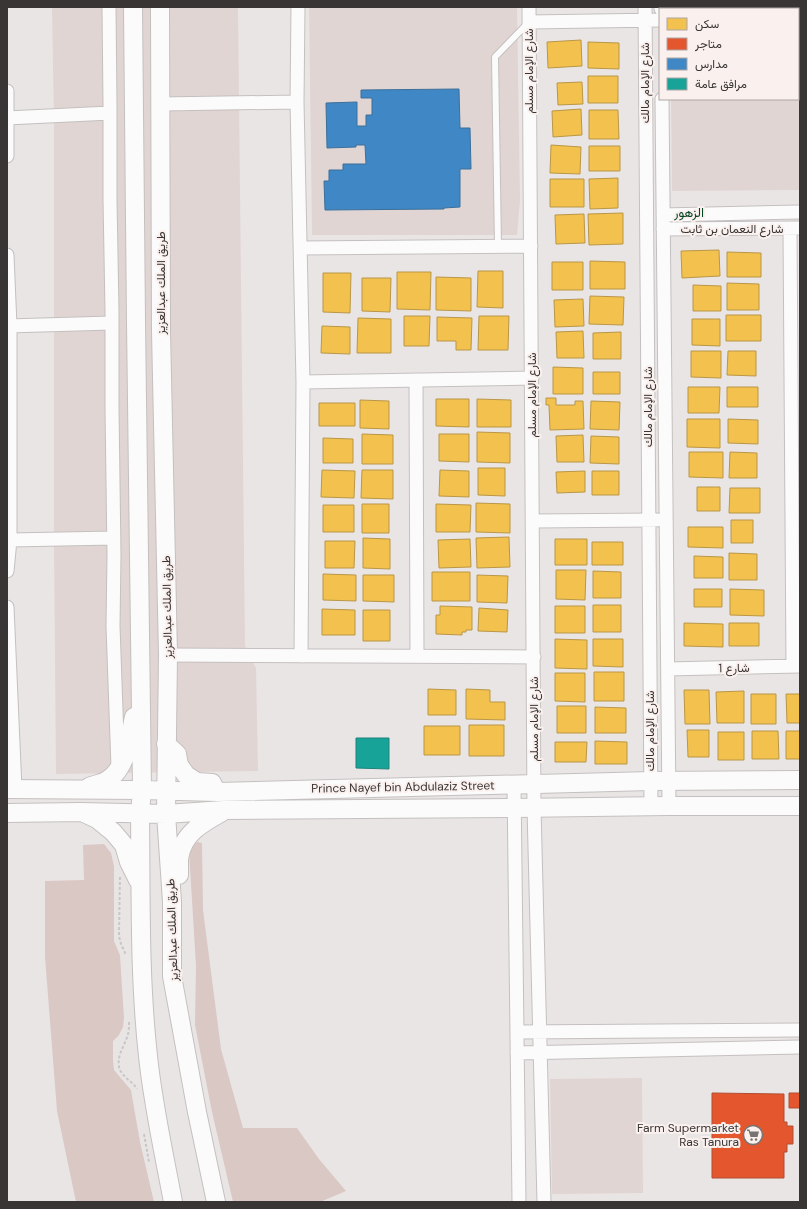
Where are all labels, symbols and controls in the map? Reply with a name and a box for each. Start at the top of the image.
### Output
legend [659,8,799,100]
text: سكن [695,16,719,32]
street label: شارع الإمام مسلم [521,29,538,113]
text: متاجر [694,36,722,52]
street label: شارع الإمام مالك [637,43,654,123]
text: مدارس [695,56,728,72]
text: مرافق عامة [695,76,747,92]
district label: الزهور [673,204,704,221]
street label: شارع النعمان بن ثابت [681,221,784,238]
street label: طريق الملك عبدالعزيز [153,231,169,336]
street label: شارع الإمام مسلم [524,353,541,437]
street label: شارع الإمام مالك [640,367,657,447]
street label: طريق الملك عبدالعزيز [158,555,176,660]
street label: شارع 1 [718,660,750,677]
street label: شارع الإمام مسلم [526,677,543,761]
street label: شارع الإمام مالك [642,691,659,771]
street label: Prince Nayef bin Abdulaziz Street [311,777,495,797]
street label: طريق الملك عبدالعزيز [162,878,182,983]
place label: Farm Supermarket Ras Tanura [637,1120,739,1150]
supermarket icon: Farm Supermarket Ras Tanura [742,1124,764,1146]

